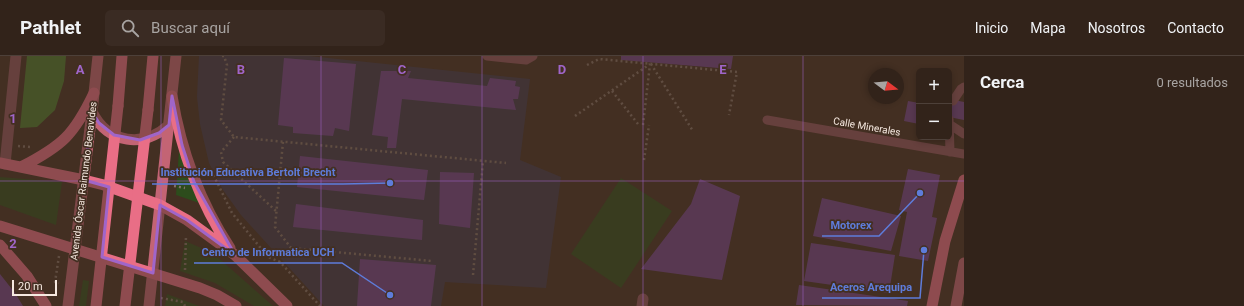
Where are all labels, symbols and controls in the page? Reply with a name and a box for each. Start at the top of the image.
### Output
search box [105,10,385,46]
text: Pathlet [20,16,81,39]
icon: search [119,17,141,39]
text: Buscar aquí [151,19,230,37]
text: Inicio [975,20,1008,36]
text: Mapa [1030,20,1066,36]
text: Nosotros [1088,20,1145,36]
text: Contacto [1167,20,1224,36]
text: A [76,62,85,77]
text: B [237,62,245,77]
text: C [398,62,407,77]
text: D [558,62,566,77]
text: E [719,62,727,77]
north arrow [868,68,904,104]
map controls [916,68,952,140]
button: + [916,68,952,104]
text: Cerca [980,72,1024,92]
text: 0 resultados [1156,75,1228,90]
street label: Avenida Óscar Raimundo Benavides [67,101,99,261]
button: − [916,104,952,140]
text: 1 [9,111,17,126]
street label: Calle Minerales [832,115,901,138]
callout: Institución Educativa Bertolt Brecht [152,161,343,184]
text: Institución Educativa Bertolt Brecht [160,166,336,179]
callout: Motorex [822,213,879,236]
text: Motorex [830,219,872,232]
text: 2 [9,236,17,251]
callout: Centro de Informatica UCH [194,240,342,263]
text: Centro de Informatica UCH [202,246,335,259]
callout: Aceros Arequipa [822,275,920,298]
scale bar [12,278,57,297]
text: 20 m [18,280,43,293]
text: Aceros Arequipa [830,281,912,294]

